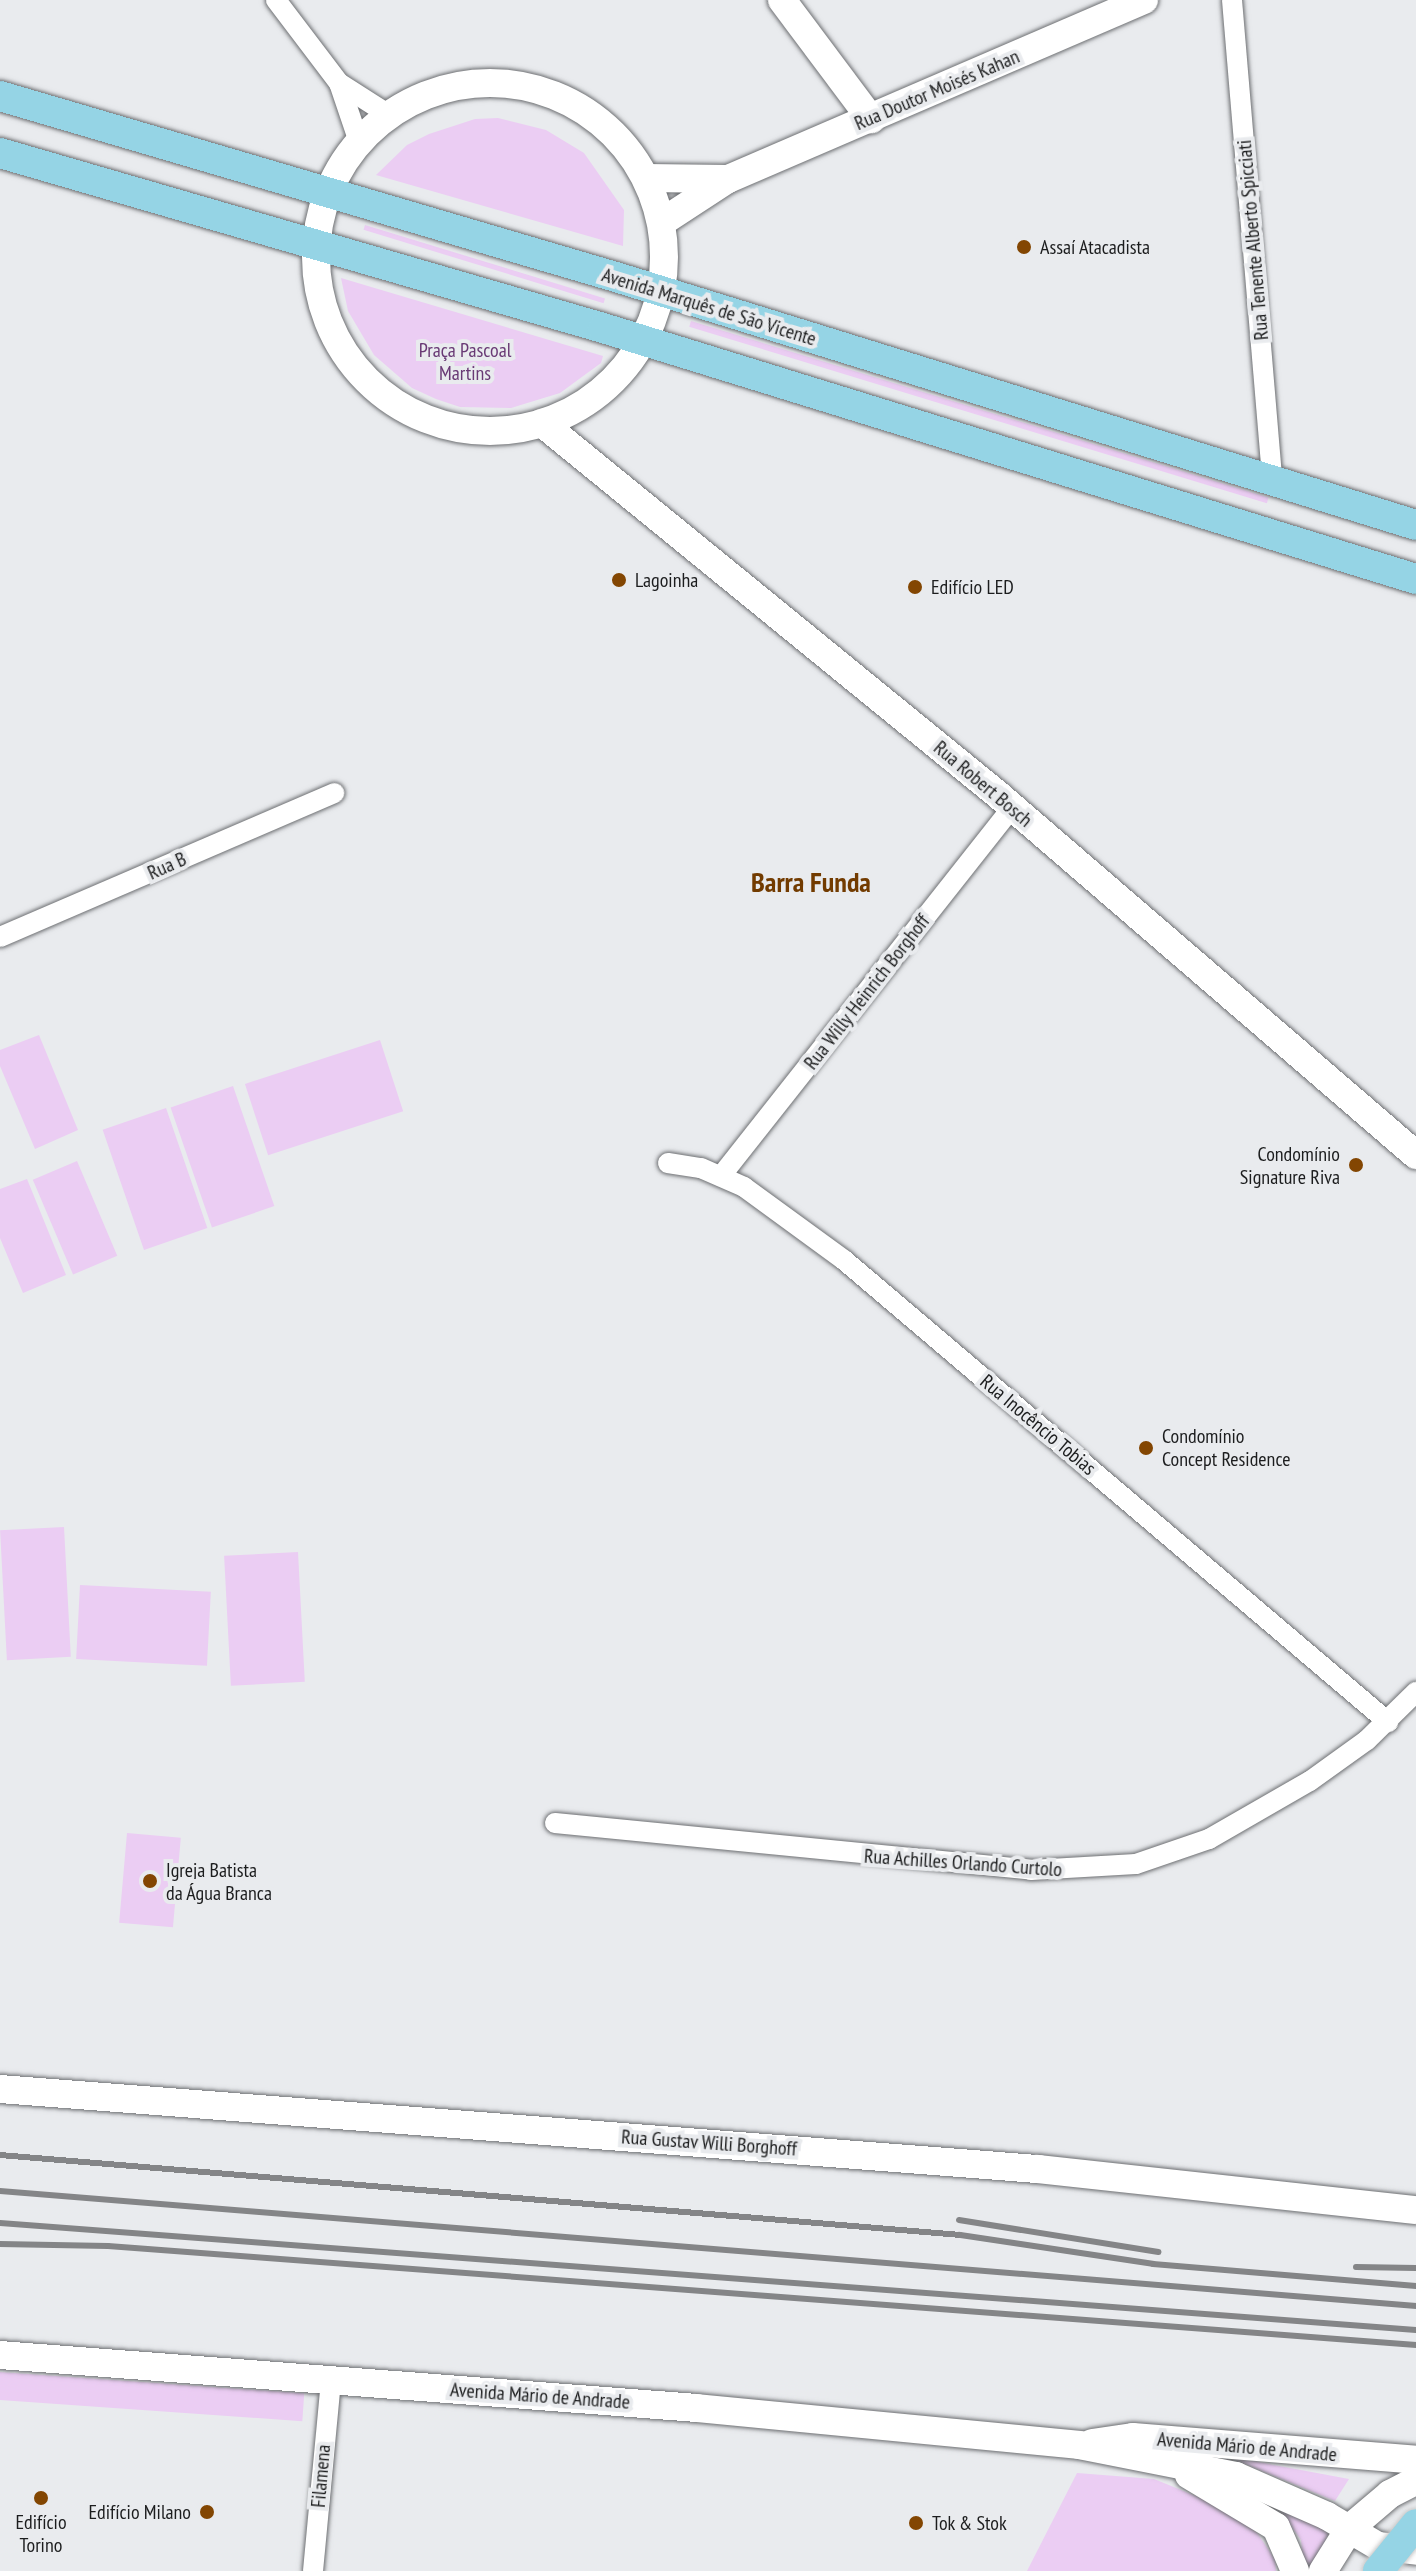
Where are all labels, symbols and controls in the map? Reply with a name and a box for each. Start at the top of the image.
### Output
street label: Rua Doutor Moisés Kahan [851,44,1023,136]
street label: Rua Tenente Alberto Spicciati [1232,138,1274,342]
place label: Assaí Atacadista [1040,235,1151,259]
marker: Assaí Atacadista [1015,238,1033,256]
street label: Avenida Marquês de São Vicente [599,263,819,351]
park label: Praça Pascoal Martins [419,338,511,385]
place label: Lagoinha [635,568,698,592]
marker: Lagoinha [610,571,628,589]
place label: Edifício LED [931,575,1014,599]
marker: Edifício LED [906,578,924,596]
street label: Rua Robert Bosch [929,736,1037,832]
street label: Rua B [144,847,190,885]
district label: Barra Funda [751,865,871,899]
street label: Rua Willy Heinrich Borghoff [799,909,935,1075]
place label: Condomínio Signature Riva [1240,1142,1340,1189]
marker: Condomínio Signature Riva [1347,1156,1365,1174]
street label: Rua Inocêncio Tobias [975,1370,1101,1480]
place label: Condomínio Concept Residence [1162,1424,1290,1471]
marker: Condomínio Concept Residence [1137,1439,1155,1457]
street label: Rua Achilles Orlando Curtolo [863,1844,1063,1882]
place label: Igreja Batista da Água Branca [166,1858,272,1905]
marker: Igreja Batista da Água Branca [141,1872,159,1890]
street label: Rua Gustav Willi Borghoff [620,2125,798,2161]
street label: Avenida Mário de Andrade [449,2378,631,2414]
street label: Avenida Mário de Andrade [1156,2427,1338,2467]
street label: Filamena [306,2443,336,2509]
marker: Edifício Torino [32,2489,50,2507]
place label: Edifício Milano [88,2500,191,2524]
marker: Edifício Milano [198,2503,216,2521]
place label: Edifício Torino [15,2510,67,2557]
place label: Tok & Stok [932,2511,1007,2535]
marker: Tok & Stok [907,2514,925,2532]

